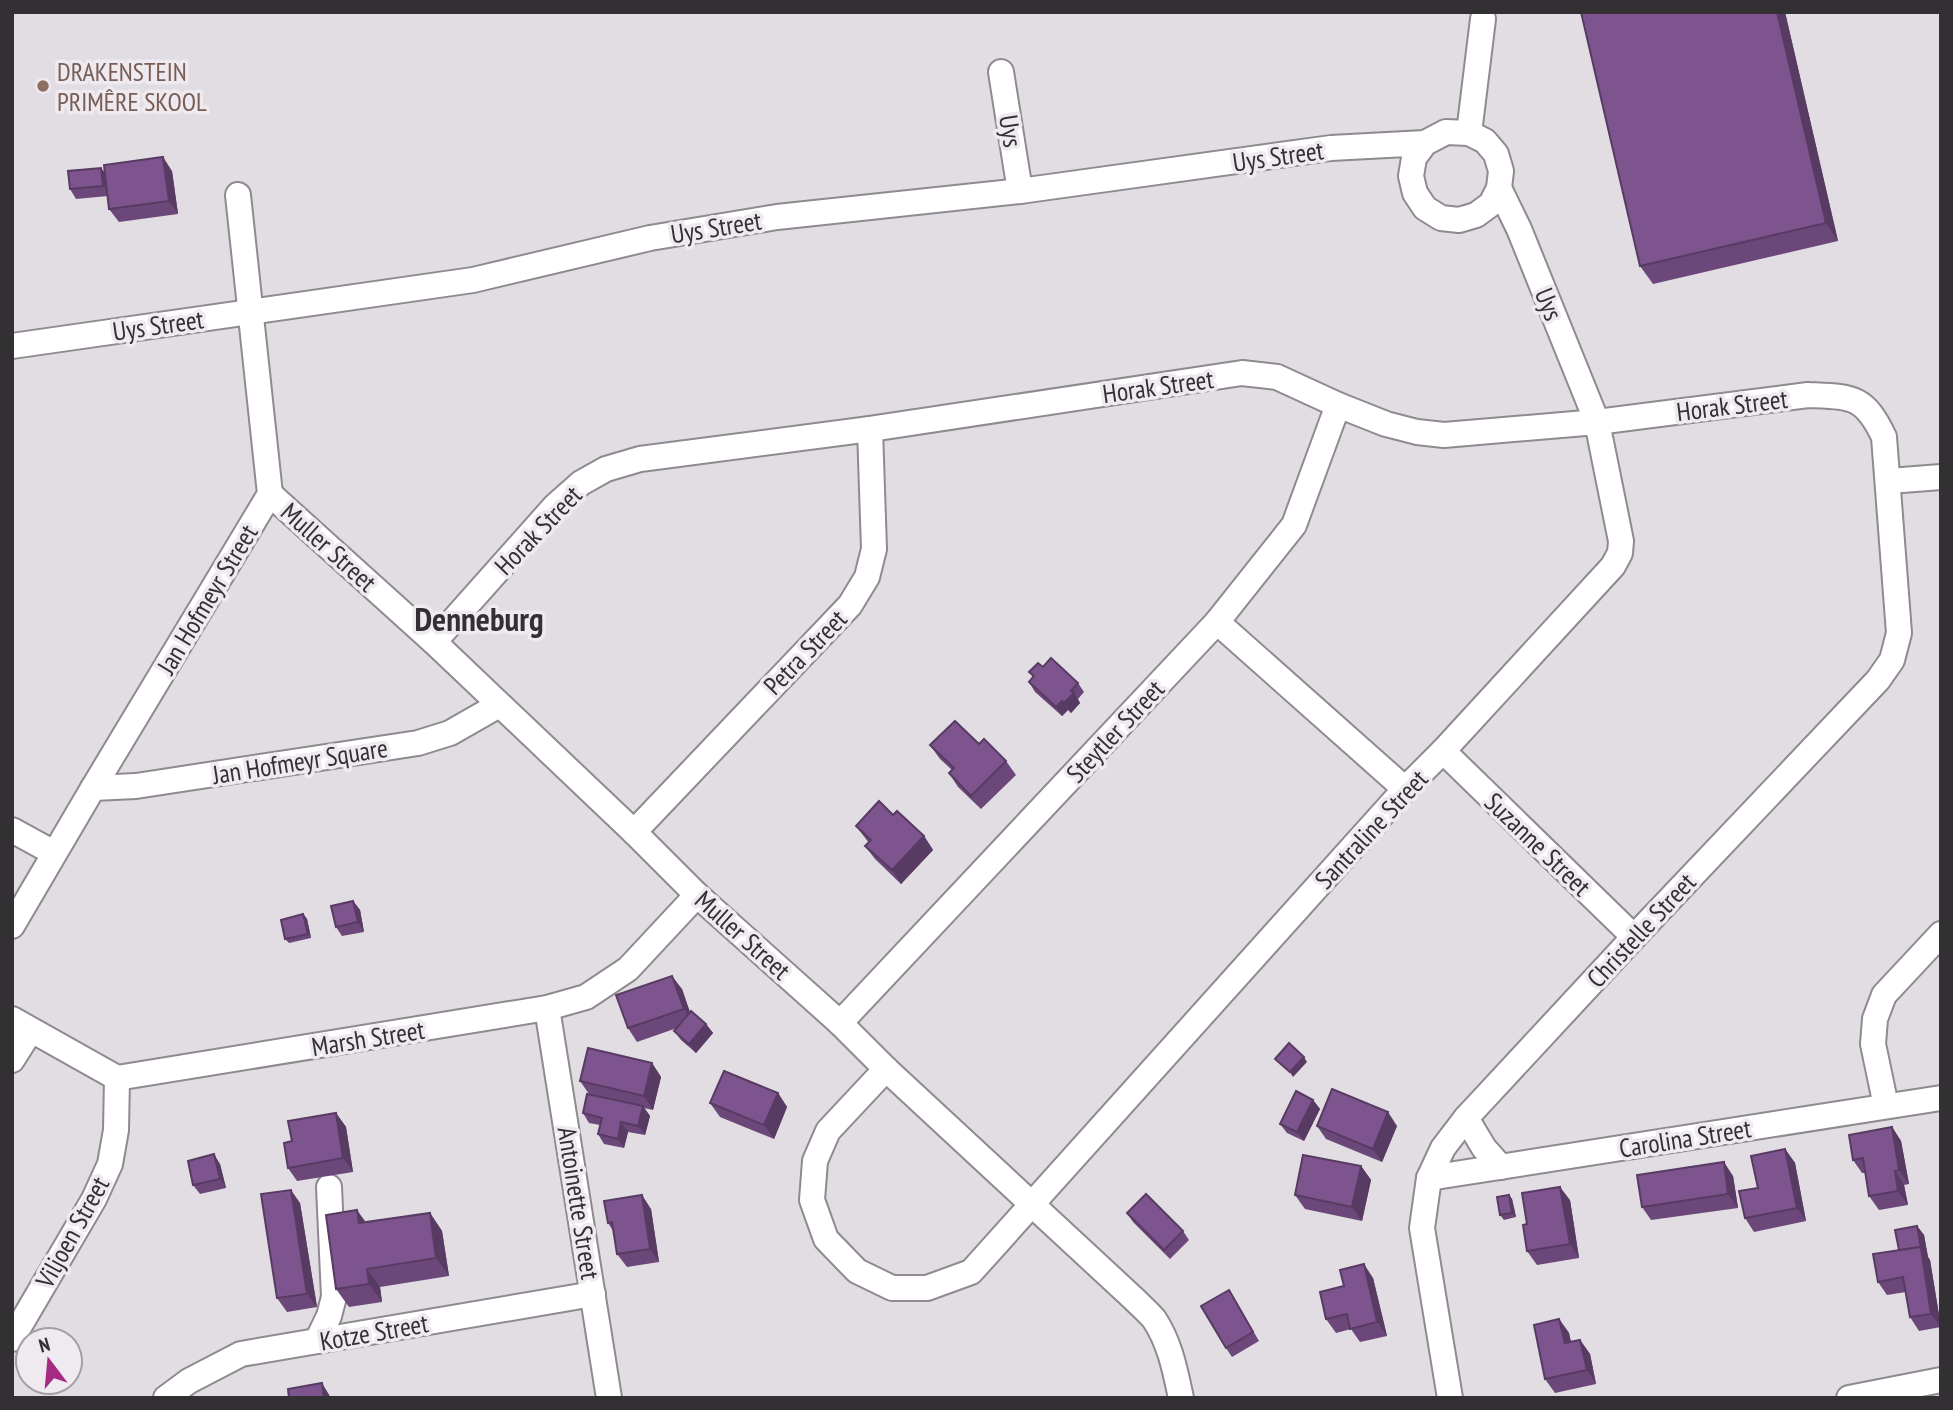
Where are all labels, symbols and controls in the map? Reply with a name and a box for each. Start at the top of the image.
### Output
place label: DRAKENSTEIN PRIMÊRE SKOOL [57,55,207,118]
marker: DRAKENSTEIN PRIMÊRE SKOOL [35,78,51,94]
street label: Uys [992,113,1030,149]
street label: Uys Street [1230,133,1326,179]
street label: Uys Street [668,204,764,250]
street label: Uys [1528,283,1570,325]
street label: Uys Street [110,302,206,348]
street label: Horak Street [1100,362,1216,410]
street label: Horak Street [1675,382,1789,428]
street label: Horak Street [487,478,589,582]
street label: Muller Street [274,496,384,598]
street label: Jan Hofmeyr Street [149,518,265,681]
district label: Denneburg [414,597,544,640]
street label: Petra Street [756,603,854,701]
street label: Steytler Street [1059,673,1171,789]
street label: Jan Hofmeyr Square [209,731,390,791]
street label: Santraline Street [1308,763,1434,895]
street label: Suzanne Street [1478,785,1598,903]
street label: Christelle Street [1580,866,1702,994]
street label: Muller Street [688,884,798,986]
street label: Marsh Street [309,1013,427,1063]
street label: Carolina Street [1617,1111,1753,1165]
street label: Antoinette Street [551,1124,607,1282]
street label: Viljoen Street [27,1171,116,1294]
street label: Kotze Street [317,1306,431,1358]
north arrow [14,1326,84,1396]
text: N [36,1332,53,1358]

